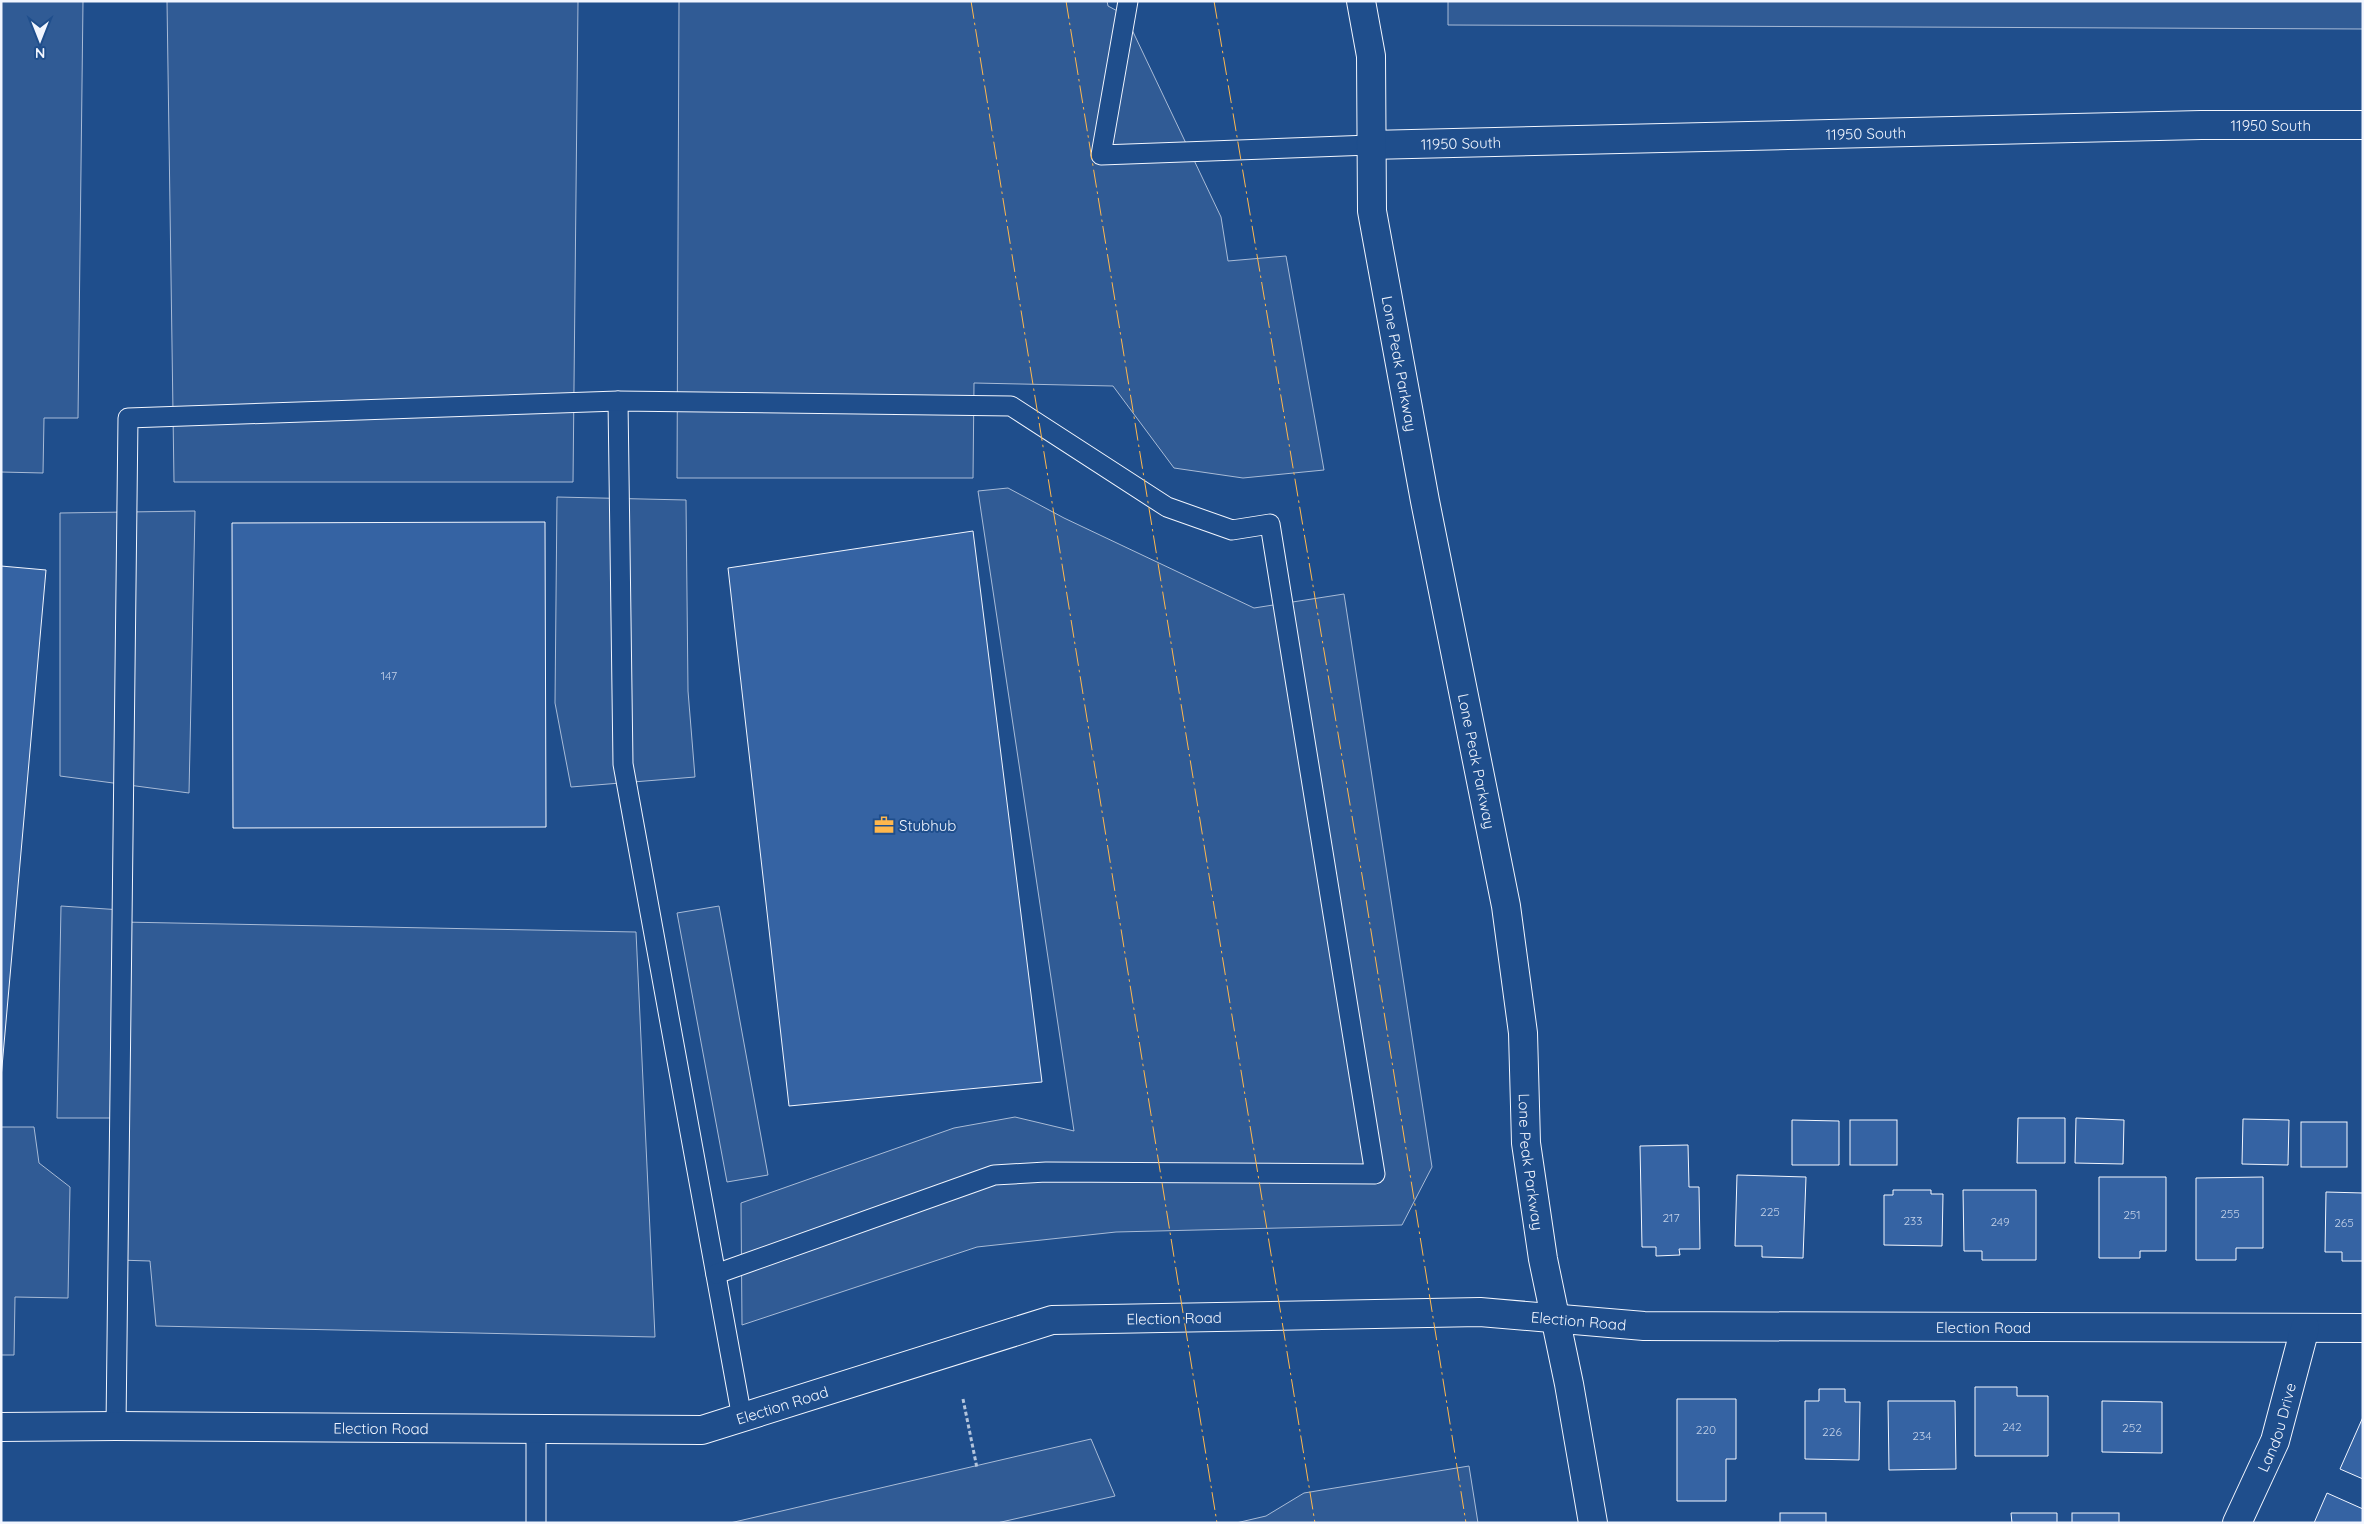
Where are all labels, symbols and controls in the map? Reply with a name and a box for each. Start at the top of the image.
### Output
north arrow [15,15,65,65]
text: N [35,44,45,62]
street label: 11950 South [2231,116,2311,135]
street label: 11950 South [1825,123,1906,144]
street label: 11950 South [1421,132,1501,153]
street label: Lone Peak Parkway [1378,294,1422,433]
house number: 147 [381,668,397,683]
street label: Lone Peak Parkway [1454,692,1500,830]
office icon: Stubhub [873,814,895,836]
place label: Stubhub [899,816,956,835]
street label: Lone Peak Parkway [1515,1093,1548,1231]
house number: 225 [1760,1204,1780,1219]
house number: 255 [2220,1206,2240,1221]
house number: 251 [2123,1207,2141,1222]
house number: 217 [1662,1210,1680,1225]
house number: 233 [1903,1213,1923,1228]
house number: 249 [1990,1214,2010,1229]
house number: 265 [2334,1215,2354,1230]
street label: Election Road [1126,1307,1222,1328]
street label: Election Road [1530,1307,1627,1334]
street label: Election Road [1936,1317,2031,1337]
street label: Election Road [734,1381,831,1428]
street label: Landou Drive [2253,1381,2300,1475]
street label: Election Road [333,1418,429,1438]
house number: 242 [2002,1419,2022,1434]
house number: 252 [2122,1420,2142,1435]
house number: 220 [1696,1422,1716,1437]
house number: 226 [1822,1424,1842,1439]
house number: 234 [1912,1428,1932,1443]

